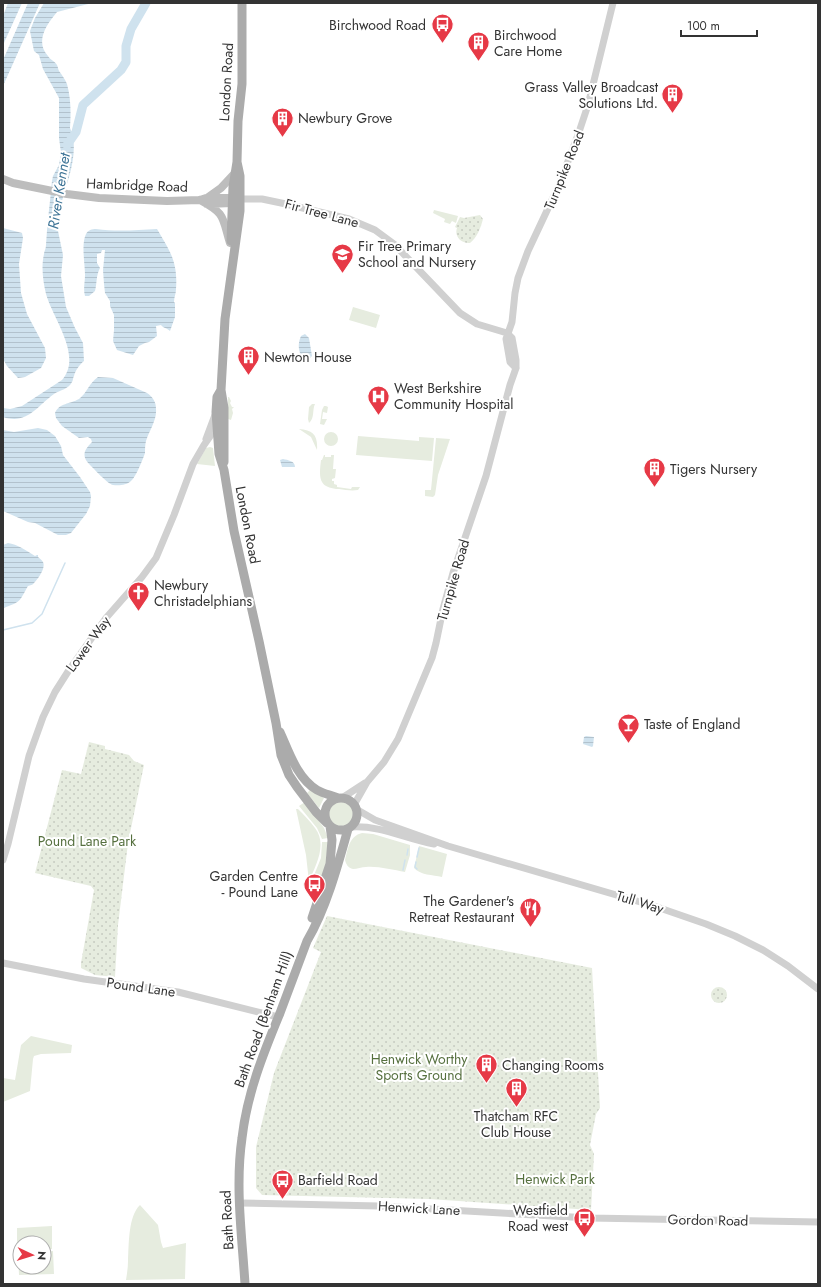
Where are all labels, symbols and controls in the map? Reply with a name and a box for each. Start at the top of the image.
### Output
bus stop icon: Birchwood Road [429,12,455,45]
scale bar [681,12,757,38]
place label: Birchwood Road [329,15,426,35]
text: 100 m [687,17,720,35]
place label: Birchwood Care Home [494,25,562,61]
building icon: Birchwood Care Home [465,30,491,63]
street label: London Road [214,42,238,122]
place label: Grass Valley Broadcast Solutions Ltd. [525,77,659,113]
building icon: Grass Valley Broadcast Solutions Ltd. [660,82,686,115]
building icon: Newbury Grove [269,105,295,138]
place label: Newbury Grove [298,108,392,128]
street label: Turnpike Road [539,127,589,213]
water label: River Kennet [42,150,76,231]
street label: Hambridge Road [86,173,188,197]
street label: Fir Tree Lane [283,194,361,232]
place label: Fir Tree Primary School and Nursery [358,236,477,272]
school or university icon: Fir Tree Primary School and Nursery [329,241,355,274]
building icon: Newton House [235,344,261,377]
place label: Newton House [264,347,352,367]
place label: West Berkshire Community Hospital [394,378,513,414]
hospital icon: West Berkshire Community Hospital [365,383,391,416]
building icon: Tigers Nursery [641,456,667,489]
place label: Tigers Nursery [670,459,758,479]
street label: London Road [231,484,265,566]
street label: Turnpike Road [432,537,474,623]
place label: Newbury Christadelphians [154,575,253,611]
church icon: Newbury Christadelphians [126,580,152,613]
street label: Lower Way [61,611,116,676]
bar icon: Taste of England [615,711,641,744]
place label: Taste of England [644,714,740,734]
park label: Pound Lane Park [38,831,137,851]
place label: Garden Centre - Pound Lane [210,866,298,902]
bus stop icon: Garden Centre - Pound Lane [301,871,327,904]
street label: Tull Way [614,885,667,919]
place label: The Gardener's Retreat Restaurant [409,891,515,927]
restaurant icon: The Gardener's Retreat Restaurant [517,896,543,929]
street label: Bath Road (Benham Hill) [229,948,297,1090]
street label: Pound Lane [105,972,177,1002]
park label: Henwick Worthy Sports Ground [371,1049,468,1085]
building icon: Changing Rooms [474,1052,500,1085]
place label: Changing Rooms [502,1055,604,1075]
building icon: Thatcham RFC Club House [503,1075,529,1108]
place label: Thatcham RFC Club House [474,1106,558,1142]
bus stop icon: Barfield Road [270,1167,296,1200]
park label: Henwick Park [515,1169,596,1189]
place label: Barfield Road [298,1170,378,1190]
street label: Bath Road [215,1190,239,1250]
street label: Henwick Lane [377,1196,461,1220]
place label: Westfield Road west [508,1200,569,1236]
bus stop icon: Westfield Road west [571,1205,597,1238]
street label: Gordon Road [667,1209,749,1231]
north arrow [12,1235,52,1275]
text: N [34,1251,50,1261]

